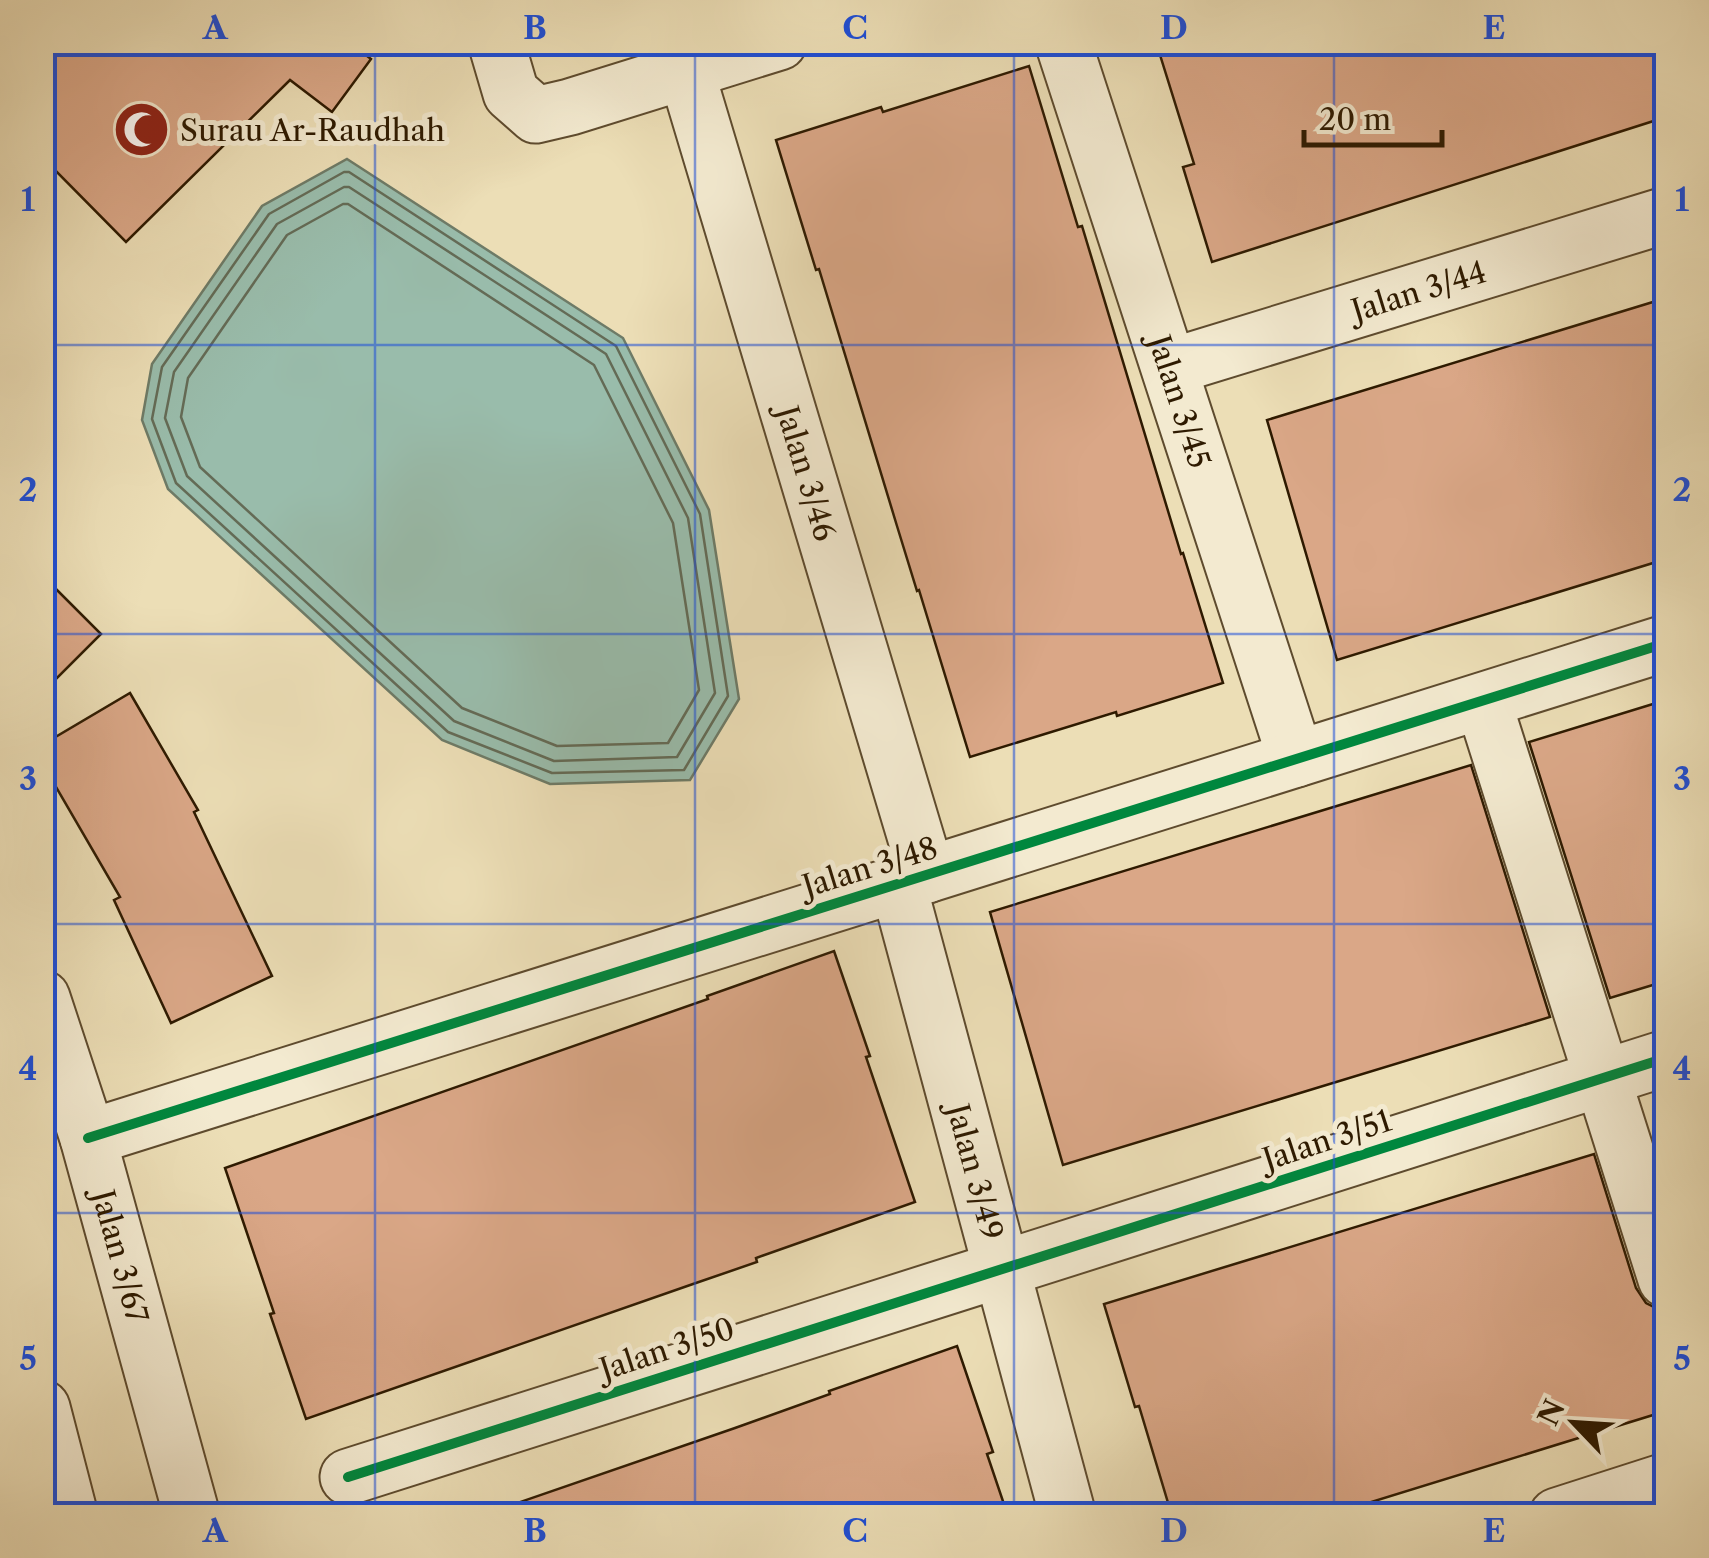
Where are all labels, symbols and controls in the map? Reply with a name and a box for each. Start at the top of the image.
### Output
text: A [202,8,229,47]
text: B [523,8,547,47]
text: C [842,8,868,47]
text: D [1160,8,1188,47]
text: E [1482,8,1506,47]
scale bar [1304,85,1442,147]
mosque icon: Surau Ar-Raudhah [111,100,171,160]
text: 20 m [1319,101,1391,138]
place label: Surau Ar-Raudhah [180,112,445,149]
text: 1 [21,180,36,219]
text: 1 [1675,180,1690,219]
street label: Jalan 3/44 [1343,253,1490,330]
street label: Jalan 3/45 [1140,327,1219,473]
street label: Jalan 3/46 [768,398,844,545]
text: 2 [19,470,37,509]
text: 2 [1673,470,1691,509]
text: 3 [19,759,37,798]
text: 3 [1673,759,1691,798]
street label: Jalan 3/48 [794,829,942,906]
text: 4 [19,1049,37,1088]
text: 4 [1673,1049,1691,1088]
street label: Jalan 3/49 [938,1096,1011,1244]
street label: Jalan 3/51 [1254,1102,1396,1179]
street label: Jalan 3/67 [84,1182,156,1327]
street label: Jalan 3/50 [591,1310,739,1389]
text: 5 [19,1339,37,1378]
text: 5 [1673,1339,1691,1378]
north arrow [1524,1373,1624,1473]
text: N [1531,1394,1572,1431]
text: A [202,1511,229,1550]
text: B [523,1511,547,1550]
text: C [842,1511,868,1550]
text: D [1160,1511,1188,1550]
text: E [1482,1511,1506,1550]

